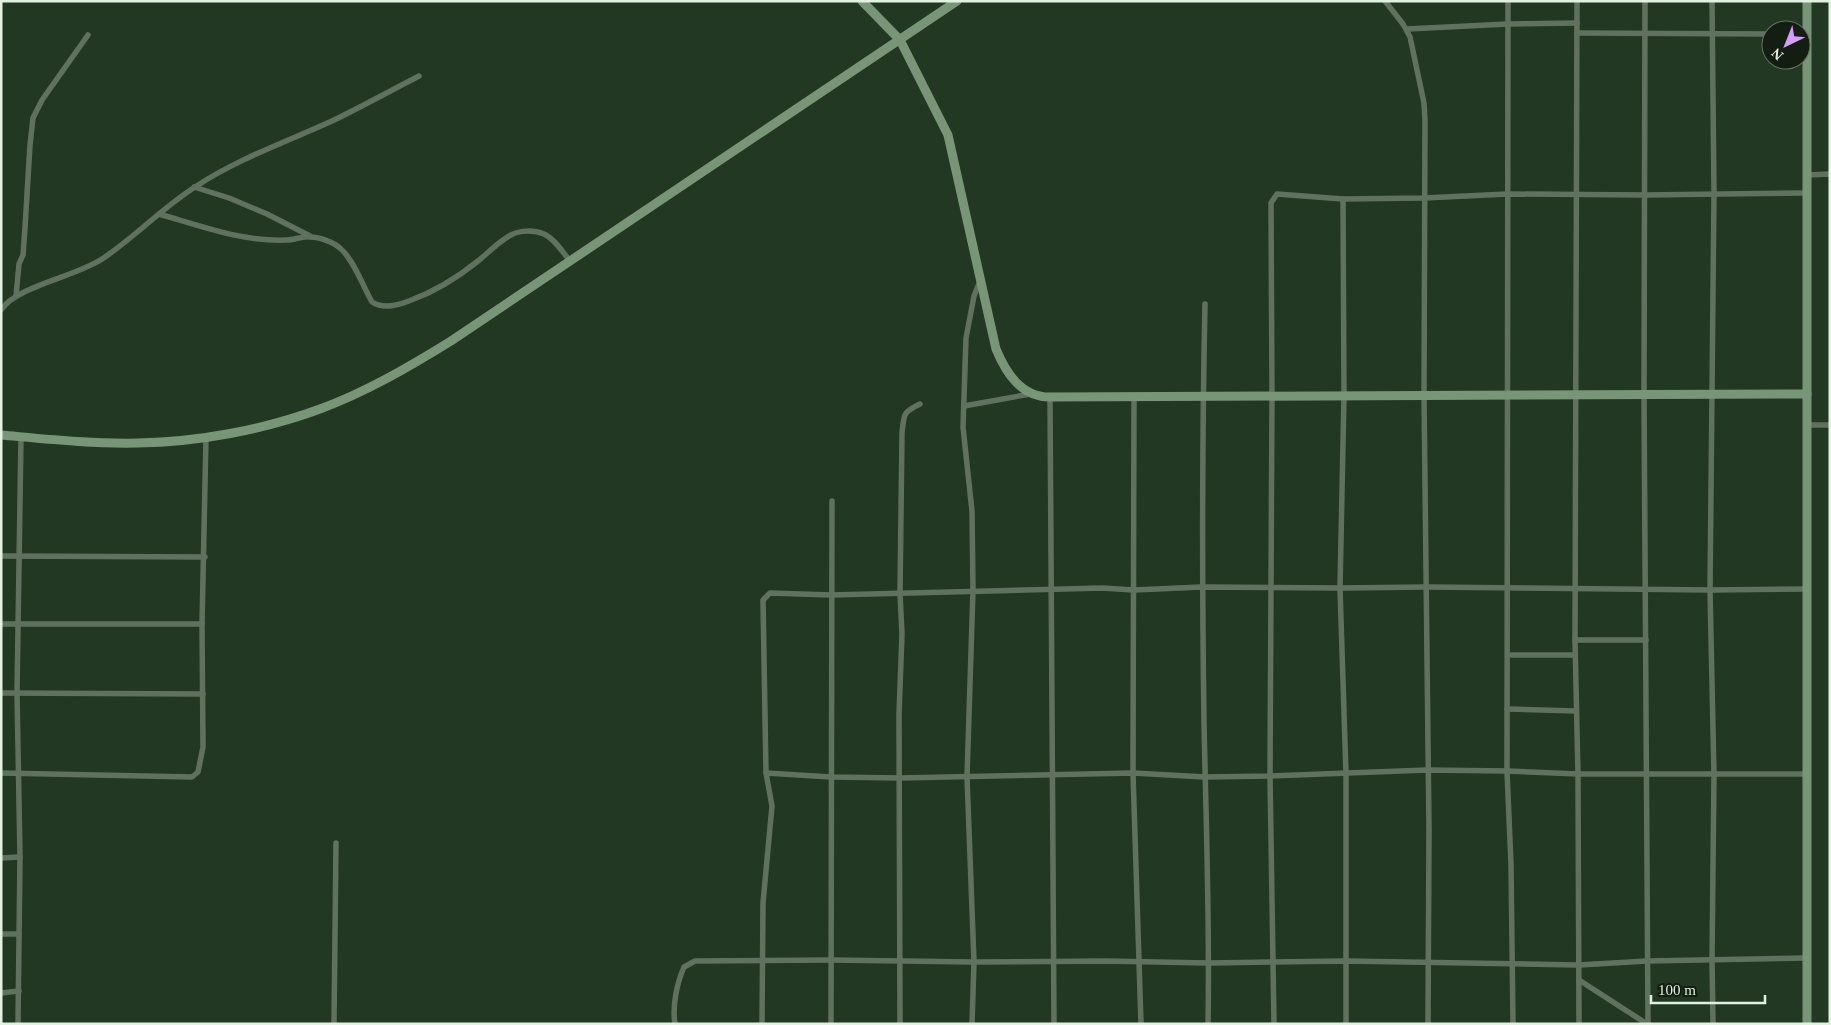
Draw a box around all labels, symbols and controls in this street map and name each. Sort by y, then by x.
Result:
north arrow [1761,20,1811,70]
text: N [1769,45,1786,63]
scale bar [1651,972,1765,1004]
text: 100 m [1658,982,1696,998]

